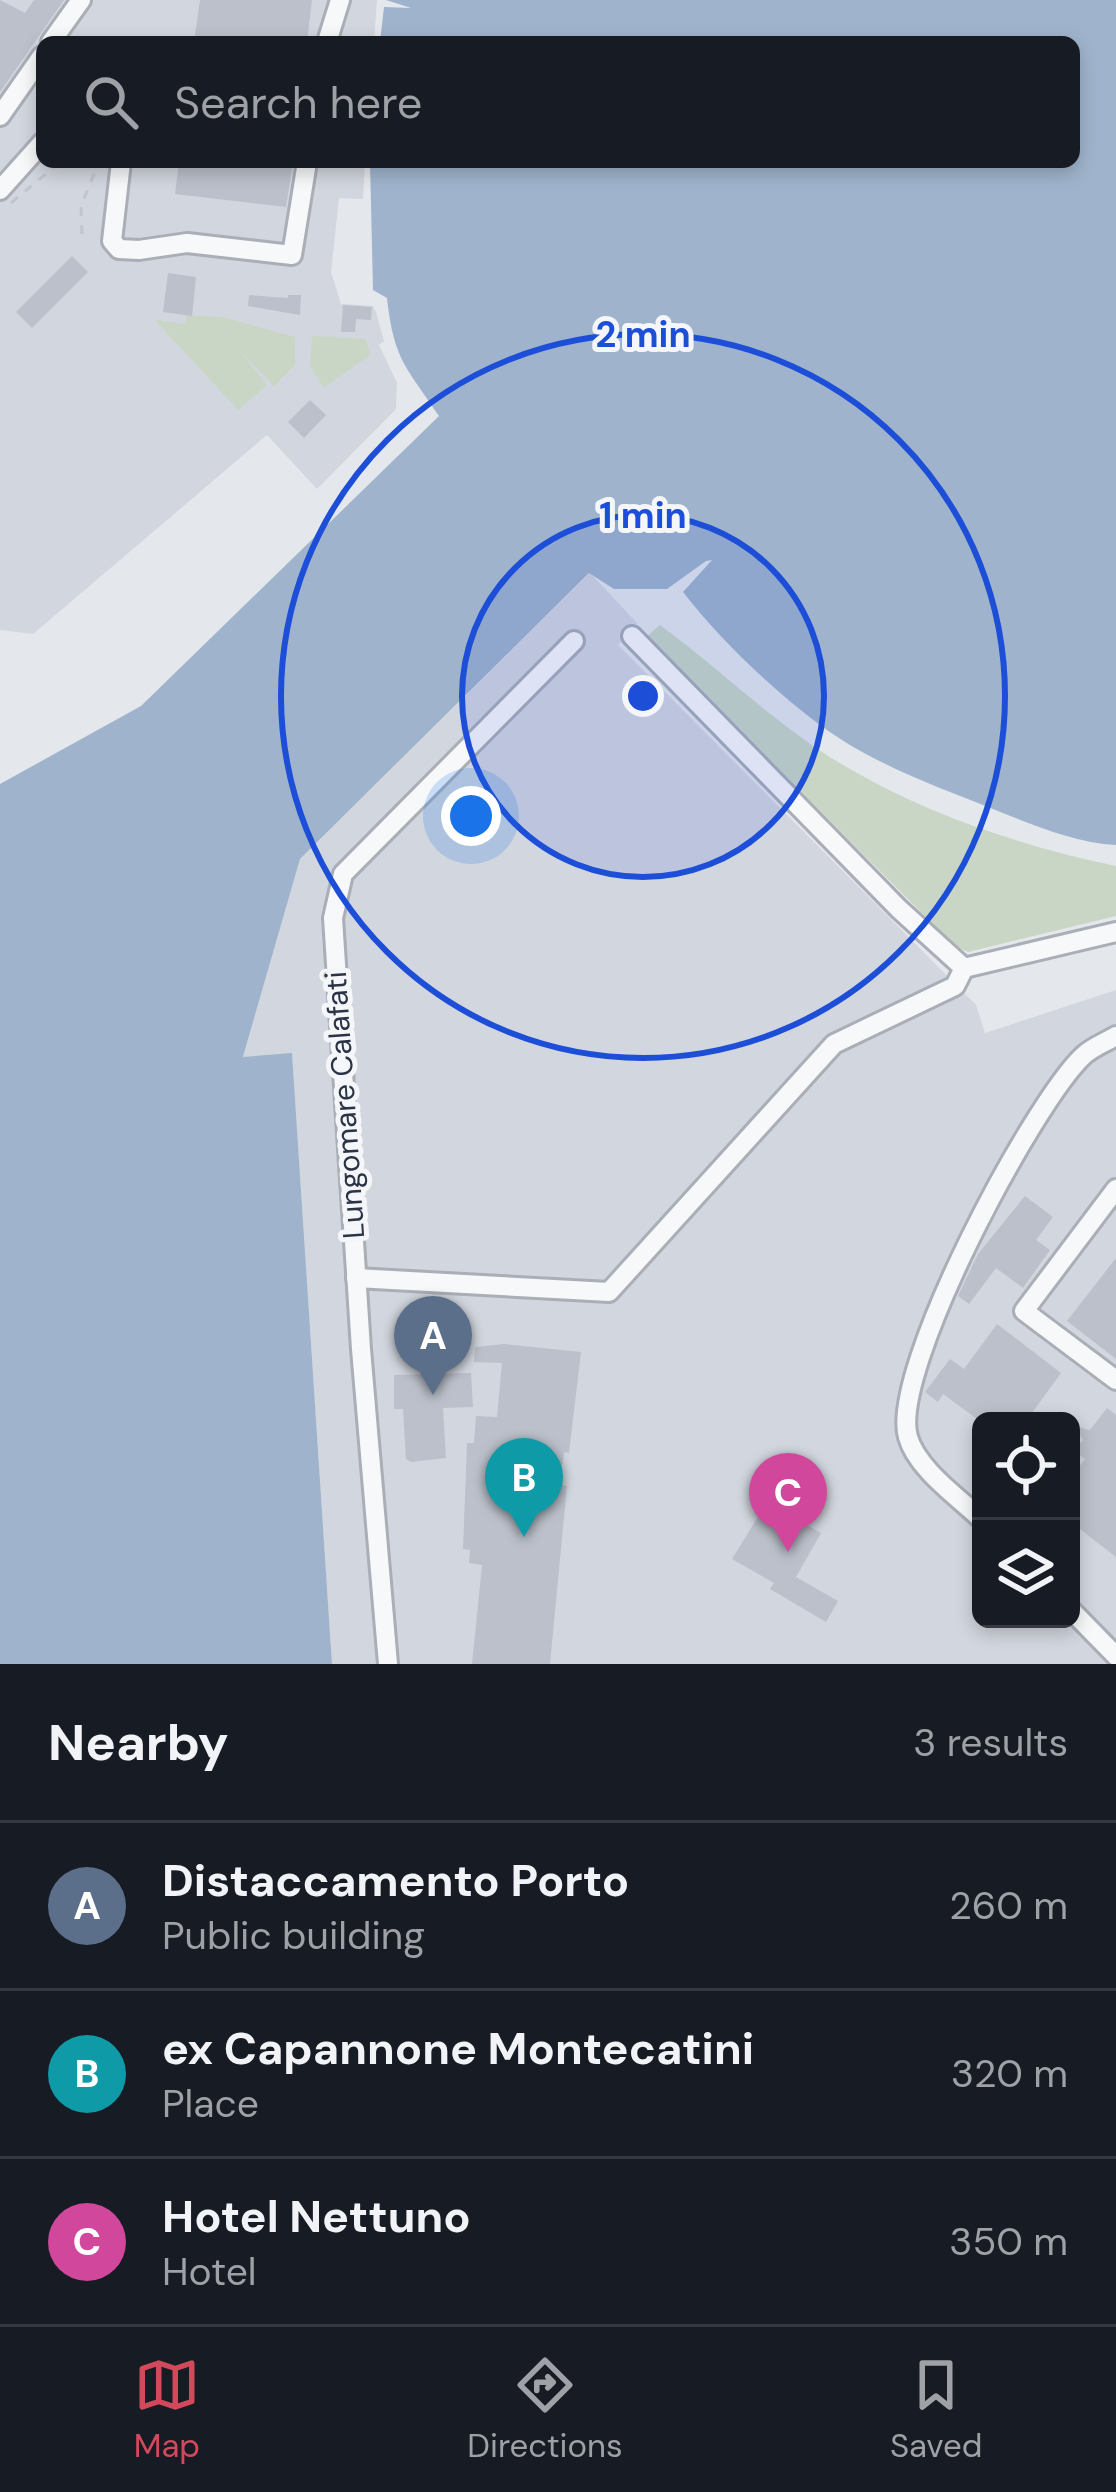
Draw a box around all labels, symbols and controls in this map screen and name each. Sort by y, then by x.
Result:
search box [36,36,1080,168]
icon: search [78,69,144,135]
text: Search here [174,73,422,132]
text: 2 min [595,311,691,358]
text: 1 min [599,492,687,539]
centre of rings [622,675,664,717]
your location [441,786,501,846]
street label: Lungomare Calafati [316,970,373,1240]
pin: A [394,1296,472,1395]
map controls [972,1412,1080,1628]
button: locate [972,1412,1080,1520]
pin: B [485,1438,563,1537]
pin: C [749,1453,827,1552]
button: layers [972,1520,1080,1628]
text: Nearby [48,1709,229,1776]
text: 3 results [913,1717,1068,1768]
text: Distaccamento Porto [162,1851,629,1910]
text: A [73,1880,101,1931]
text: 260 m [949,1880,1068,1931]
text: Public building [162,1910,425,1961]
text: ex Capannone Montecatini [162,2019,754,2078]
text: B [75,2048,99,2099]
text: 320 m [951,2048,1068,2099]
text: Place [162,2078,259,2129]
text: Hotel Nettuno [162,2187,471,2246]
text: C [73,2216,101,2267]
text: 350 m [949,2216,1068,2267]
text: Hotel [162,2246,257,2297]
tab: Map [134,2352,200,2467]
tab: Directions [467,2352,623,2467]
tab: Saved [890,2352,982,2467]

